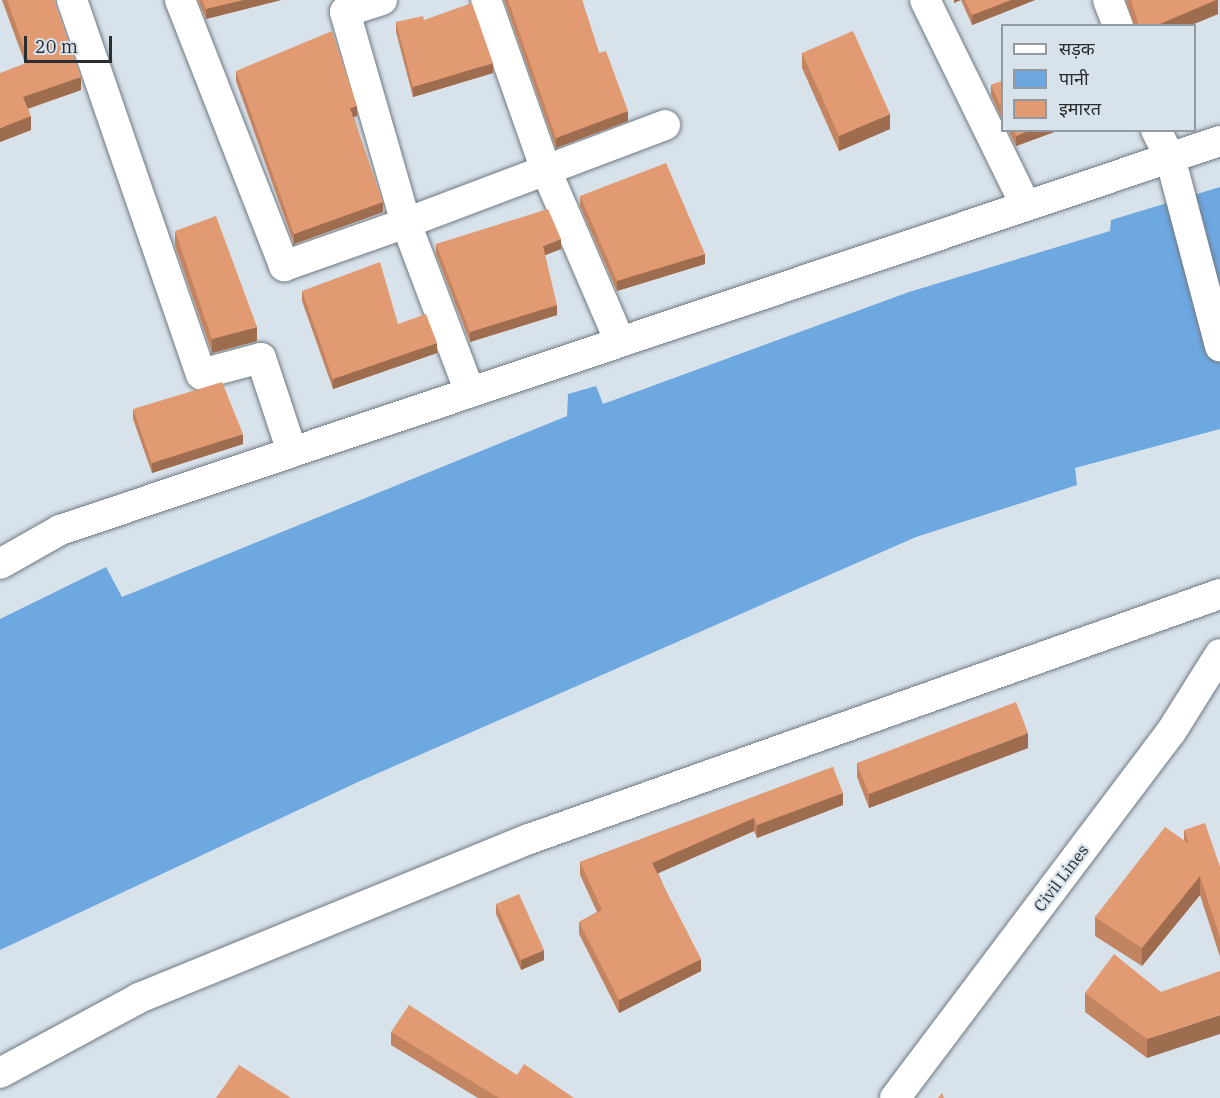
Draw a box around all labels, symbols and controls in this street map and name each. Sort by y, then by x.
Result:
scale bar [27,24,116,62]
legend [1001,24,1196,132]
text: 20 m [35,35,78,58]
text: सड़क [1059,37,1095,60]
text: पानी [1059,67,1089,90]
text: इमारत [1059,97,1101,120]
street label: Civil Lines [1030,841,1092,915]

